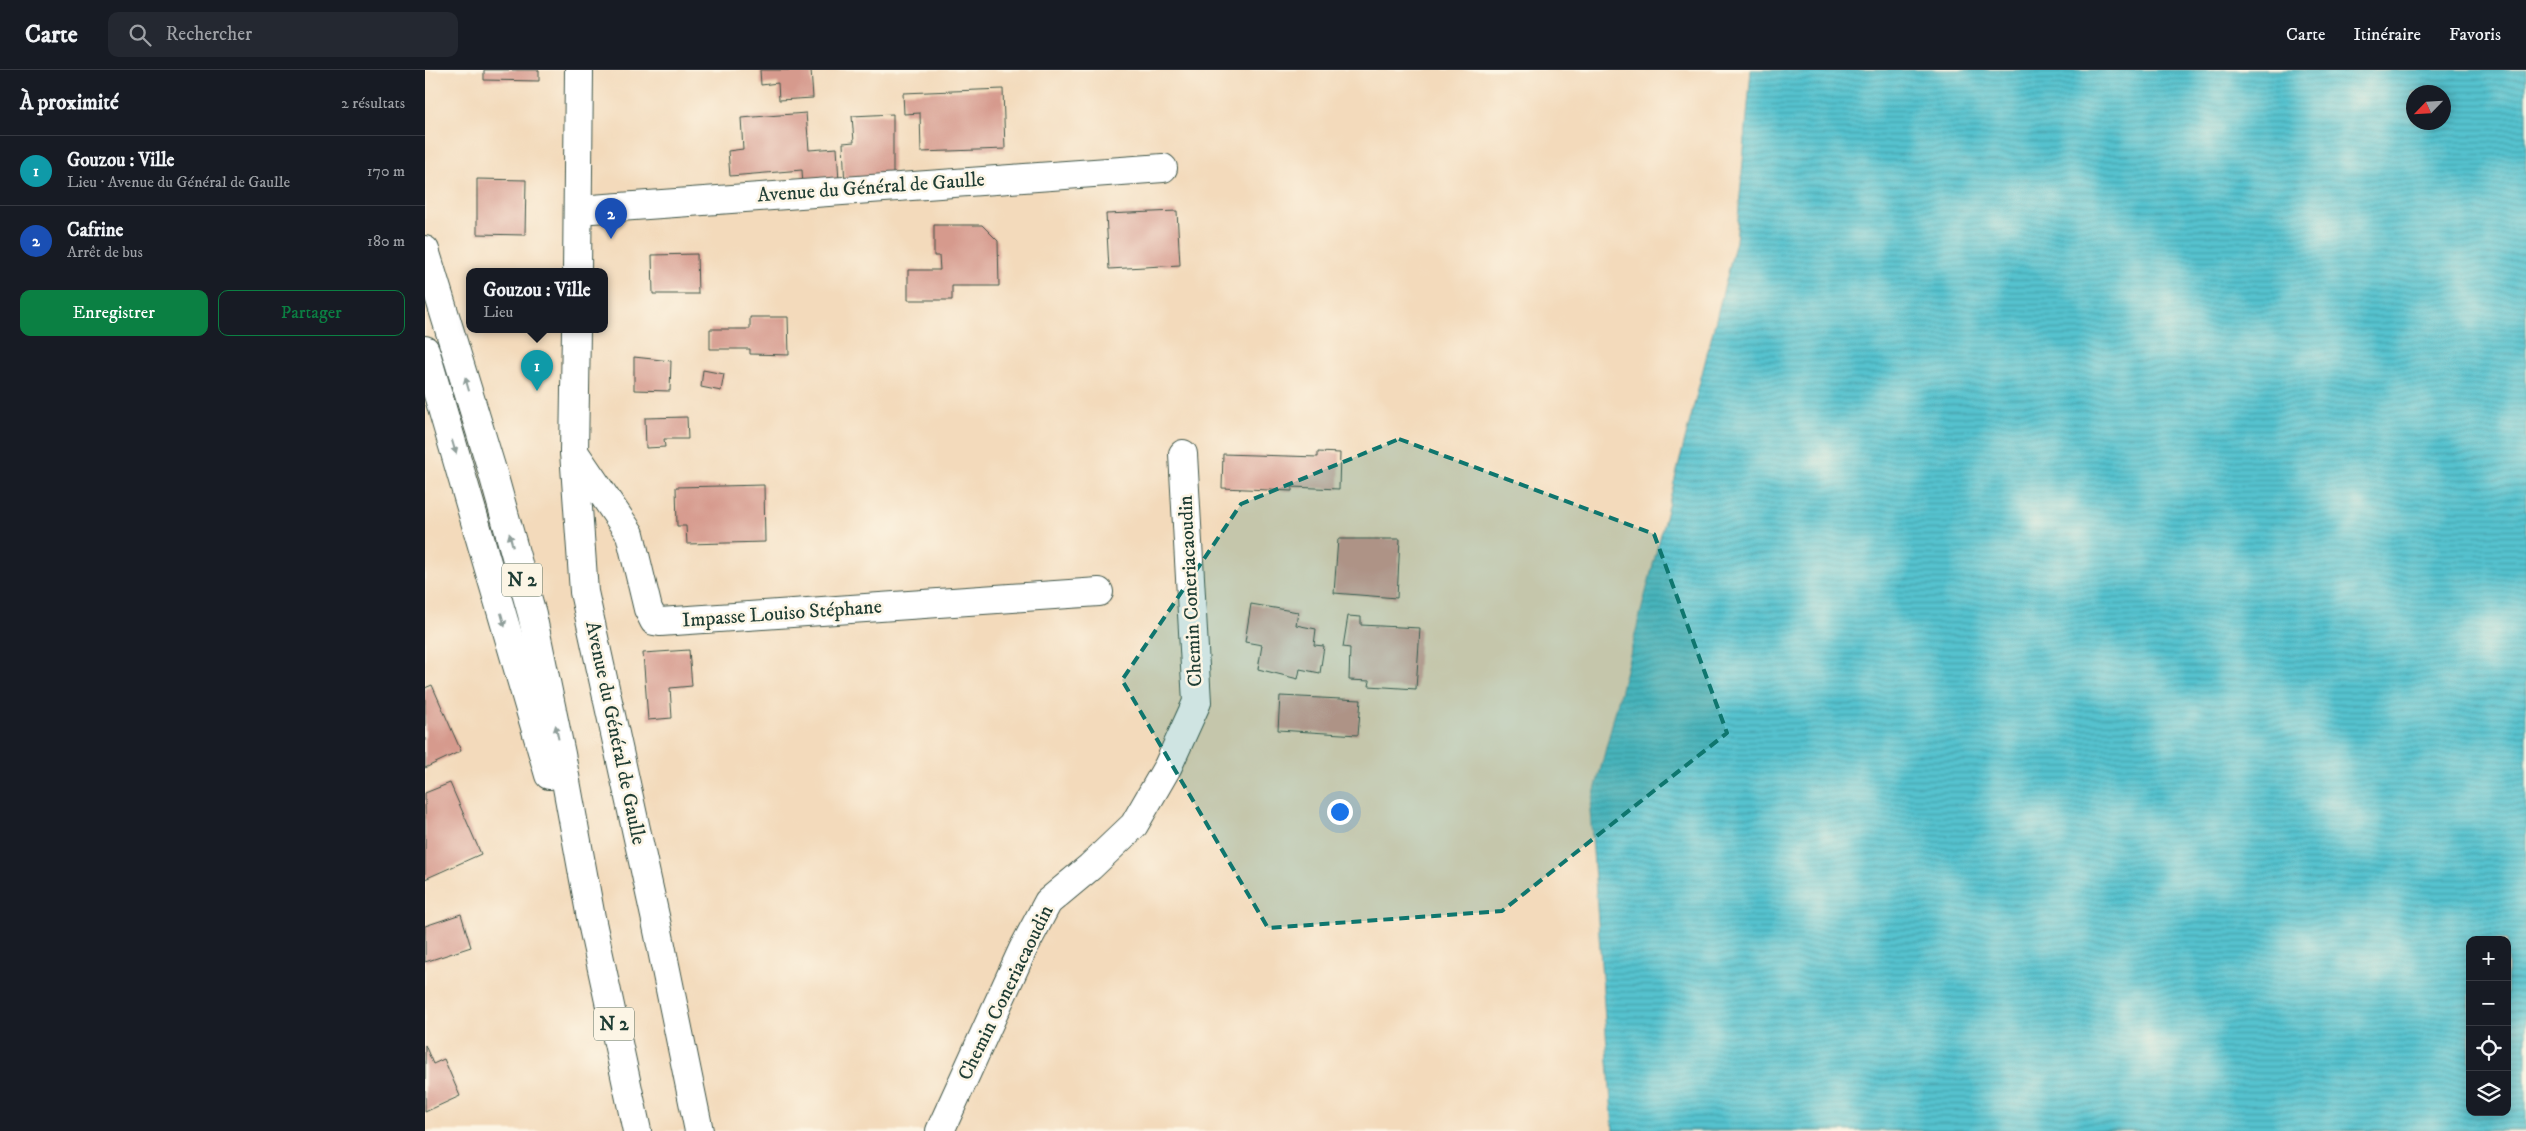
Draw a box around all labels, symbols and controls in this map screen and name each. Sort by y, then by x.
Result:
search box [108,12,458,57]
text: Carte [25,20,78,50]
icon: search [126,21,154,49]
text: Rechercher [166,23,252,46]
text: Carte [2286,24,2326,46]
text: Itinéraire [2354,24,2421,46]
text: Favoris [2449,24,2501,46]
north arrow [2406,85,2451,130]
text: À proximité [20,90,119,116]
text: 2 résultats [341,93,405,113]
text: Gouzou : Ville [67,149,174,172]
text: 1 [33,161,39,181]
text: 170 m [367,161,405,181]
street label: Avenue du Général de Gaulle [756,168,986,208]
text: Lieu · Avenue du Général de Gaulle [67,172,290,192]
pin: 2 [595,198,627,239]
text: Cafrine [67,219,123,242]
text: 2 [32,231,40,251]
text: 180 m [367,231,405,251]
text: Arrêt de bus [67,242,143,262]
popup [466,268,608,333]
text: Gouzou : Ville [483,279,591,302]
button: Enregistrer [20,290,208,336]
button: Partager [218,290,405,336]
text: Lieu [483,302,513,322]
pin: 1 [521,350,553,391]
one-way arrow [462,376,470,391]
one-way arrow [451,439,459,454]
street label: Chemin Coneriacaoudin [1173,494,1209,687]
one-way arrow [507,533,515,548]
road number: N 2 [502,564,542,596]
street label: Impasse Louiso Stéphane [681,595,883,633]
one-way arrow [500,612,508,627]
street label: Avenue du Général de Gaulle [579,619,651,847]
one-way arrow [553,725,561,740]
your location [1327,799,1353,825]
street label: Chemin Coneriacaoudin [953,901,1060,1085]
map controls [2466,936,2511,1116]
button: + [2466,936,2511,981]
button: − [2466,981,2511,1026]
road number: N 2 [594,1008,634,1041]
button: locate [2466,1026,2511,1071]
button: layers [2466,1071,2511,1116]

